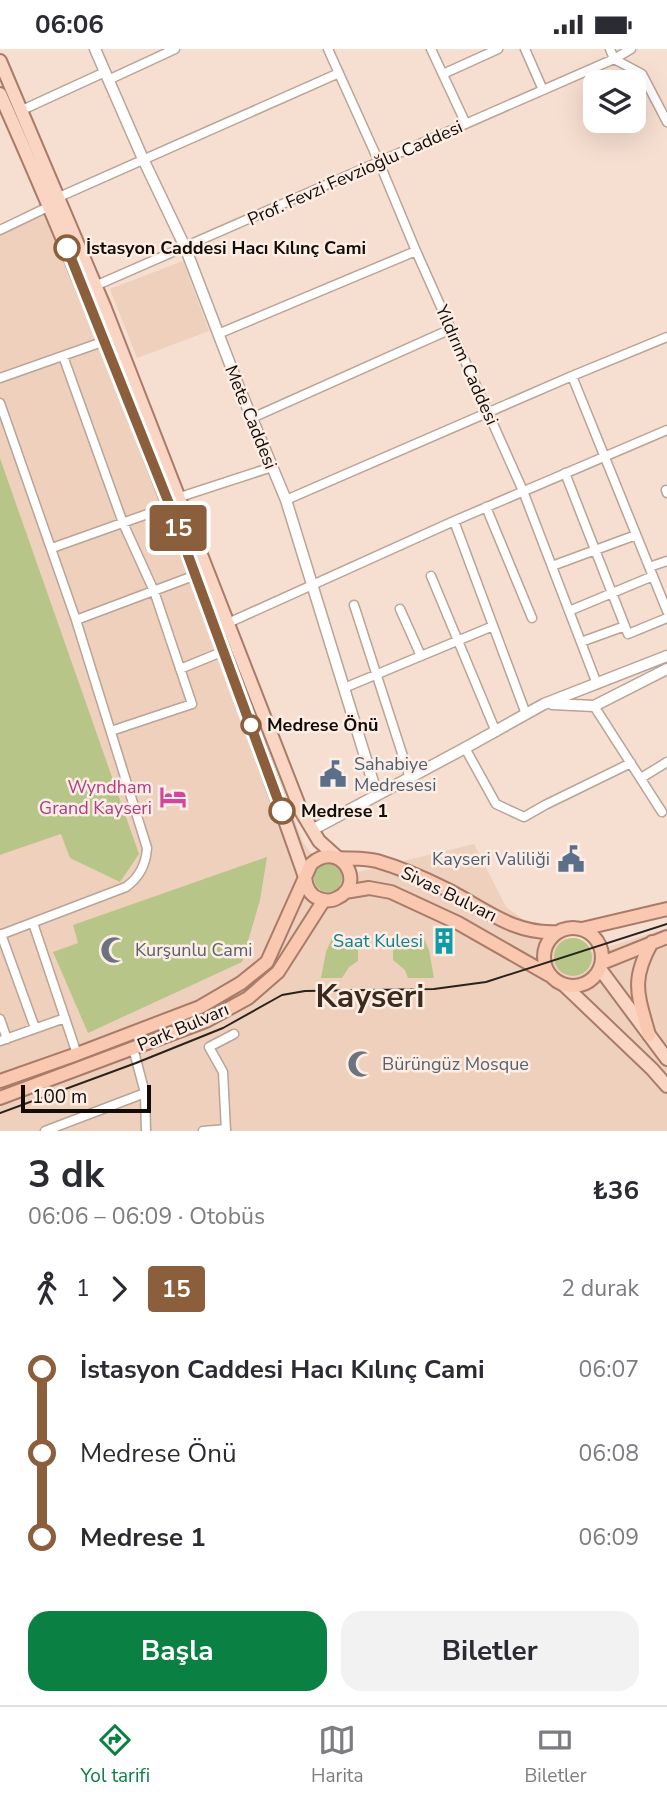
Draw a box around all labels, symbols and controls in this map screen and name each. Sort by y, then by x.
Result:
text: 06:06 [35,7,104,42]
map controls [583,70,646,133]
button: layers [583,70,646,133]
street label: Prof. Fevzi Fevzioğlu Caddesi [244,115,466,231]
marker: İstasyon Caddesi Hacı Kılınç Cami [54,235,80,261]
place label: İstasyon Caddesi Hacı Kılınç Cami [86,236,366,260]
street label: Yıldırım Caddesi [429,300,504,429]
street label: Mete Caddesi [219,361,283,473]
line badge: 15 [146,505,210,551]
text: 15 [164,512,192,544]
place label: Medrese Önü [267,713,378,737]
marker: Medrese Önü [241,715,261,735]
place label: Sahabiye Medresesi [354,752,436,797]
public building icon: Sahabiye Medresesi [318,759,348,789]
place label: Wyndham Grand Kayseri [39,775,152,820]
hotel icon: Wyndham Grand Kayseri [158,782,188,812]
marker: Medrese 1 [269,798,295,824]
place label: Medrese 1 [301,799,388,823]
public building icon: Kayseri Valiliği [556,844,586,874]
place label: Kayseri Valiliği [432,847,550,871]
street label: Sivas Bulvarı [397,860,501,928]
building icon: Saat Kulesi [429,926,459,956]
place label: Saat Kulesi [333,929,423,953]
mosque icon: Kurşunlu Cami [99,935,129,965]
place label: Kurşunlu Cami [135,938,253,962]
district label: Kayseri [316,975,424,1018]
street label: Park Bulvarı [134,997,232,1057]
mosque icon: Bürüngüz Mosque [346,1049,376,1079]
place label: Bürüngüz Mosque [382,1052,529,1076]
scale bar [21,1082,150,1114]
text: 100 m [32,1084,87,1110]
text: 3 dk [28,1149,104,1200]
text: ₺36 [592,1173,639,1208]
text: 06:06 – 06:09 · Otobüs [28,1201,265,1232]
icon: walk [28,1270,66,1308]
icon: forward [100,1270,138,1308]
text: 1 [76,1273,90,1304]
text: 15 [162,1273,191,1305]
text: 2 durak [561,1273,639,1304]
text: İstasyon Caddesi Hacı Kılınç Cami [80,1352,485,1387]
text: 06:07 [579,1354,639,1385]
text: Medrese Önü [80,1436,237,1471]
text: 06:08 [579,1438,639,1469]
text: Medrese 1 [80,1520,206,1555]
text: 06:09 [579,1522,639,1553]
button: Başla [28,1611,327,1691]
button: Biletler [341,1611,639,1691]
tab: Yol tarifi [80,1721,150,1789]
tab: Harita [311,1721,364,1789]
tab: Biletler [525,1721,586,1789]

